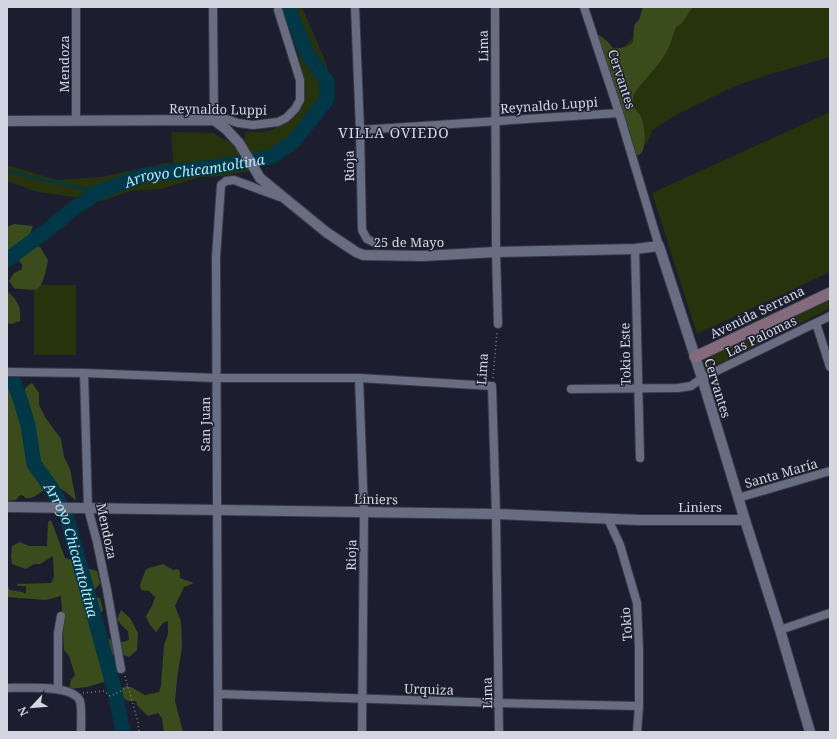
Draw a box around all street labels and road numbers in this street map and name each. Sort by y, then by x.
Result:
street label: Lima [474,30,492,62]
street label: Mendoza [55,36,73,92]
street label: Cervantes [604,47,640,111]
street label: Reynaldo Luppi [500,93,598,117]
street label: Reynaldo Luppi [169,99,267,119]
street label: Rioja [340,150,358,182]
street label: 25 de Mayo [374,233,444,251]
street label: Avenida Serrana [707,281,807,343]
street label: Las Palomas [723,311,800,361]
street label: Tokio Este [615,322,635,386]
street label: Lima [472,352,492,386]
street label: Cervantes [700,356,736,420]
street label: San Juan [196,396,214,451]
street label: Santa María [742,454,820,492]
street label: Liniers [354,490,398,508]
street label: Liniers [678,498,722,516]
street label: Mendoza [92,501,122,561]
street label: Rioja [342,539,360,571]
street label: Tokio [616,606,636,642]
street label: Lima [478,677,496,709]
street label: Urquiza [404,679,454,699]

